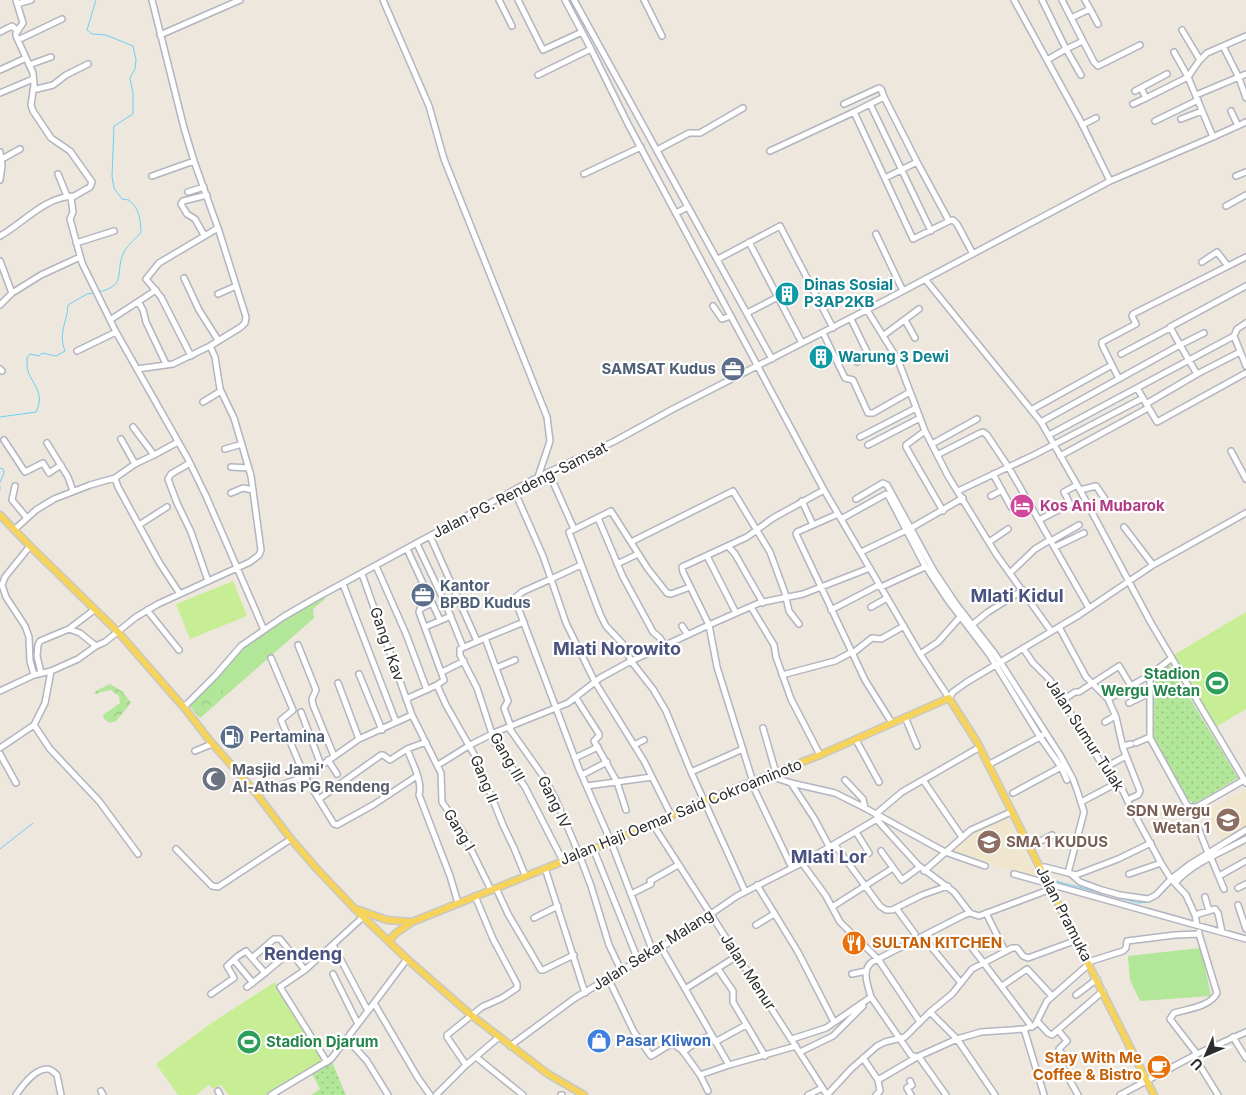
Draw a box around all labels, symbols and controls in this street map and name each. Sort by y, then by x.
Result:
place label: Dinas Sosial P3AP2KB [804,275,893,311]
building icon: Dinas Sosial P3AP2KB [774,281,800,307]
building icon: Warung 3 Dewi [808,344,834,370]
place label: Warung 3 Dewi [838,347,949,366]
office icon: SAMSAT Kudus [720,356,746,382]
place label: SAMSAT Kudus [601,359,716,378]
street label: Jalan PG. Rendeng-Samsat [429,437,611,542]
hotel icon: Kos Ani Mubarok [1009,493,1035,519]
place label: Kos Ani Mubarok [1040,496,1165,515]
place label: Kantor BPBD Kudus [440,576,531,612]
office icon: Kantor BPBD Kudus [410,582,436,608]
district label: Mlati Kidul [970,585,1064,606]
street label: Gang I Kav [366,604,409,684]
district label: Mlati Norowito [553,638,681,659]
place label: Stadion Wergu Wetan [1101,664,1200,700]
sports icon: Stadion Wergu Wetan [1204,670,1230,696]
street label: Jalan Sumur Tulak [1042,675,1129,795]
fuel station icon: Pertamina [219,724,245,750]
place label: Pertamina [250,727,325,746]
street label: Gang III [486,729,528,785]
street label: Gang II [466,752,502,806]
street label: Jalan Haji Oemar Said Cokroaminoto [557,754,805,869]
place label: Masjid Jami' Al-Athas PG Rendeng [232,760,390,796]
mosque icon: Masjid Jami' Al-Athas PG Rendeng [201,766,227,792]
street label: Gang IV [534,772,575,831]
place label: SDN Wergu Wetan 1 [1126,801,1210,837]
street label: Gang I [439,805,479,854]
school or university icon: SDN Wergu Wetan 1 [1215,807,1241,833]
school or university icon: SMA 1 KUDUS [976,829,1002,855]
place label: SMA 1 KUDUS [1006,832,1108,851]
district label: Mlati Lor [791,846,867,867]
street label: Jalan Pramuka [1032,863,1097,965]
street label: Jalan Sekar Malang [589,905,717,994]
street label: Jalan Menur [717,930,780,1014]
restaurant icon: SULTAN KITCHEN [841,930,867,956]
place label: SULTAN KITCHEN [872,933,1002,952]
district label: Rendeng [264,943,342,964]
shop icon: Pasar Kliwon [586,1028,612,1054]
sports icon: Stadion Djarum [236,1029,262,1055]
north arrow [1181,1030,1231,1080]
place label: Pasar Kliwon [616,1031,711,1050]
place label: Stadion Djarum [266,1032,378,1051]
place label: Stay With Me Coffee & Bistro [1033,1048,1142,1084]
cafe icon: Stay With Me Coffee & Bistro [1146,1054,1172,1080]
text: U [1187,1055,1206,1074]

